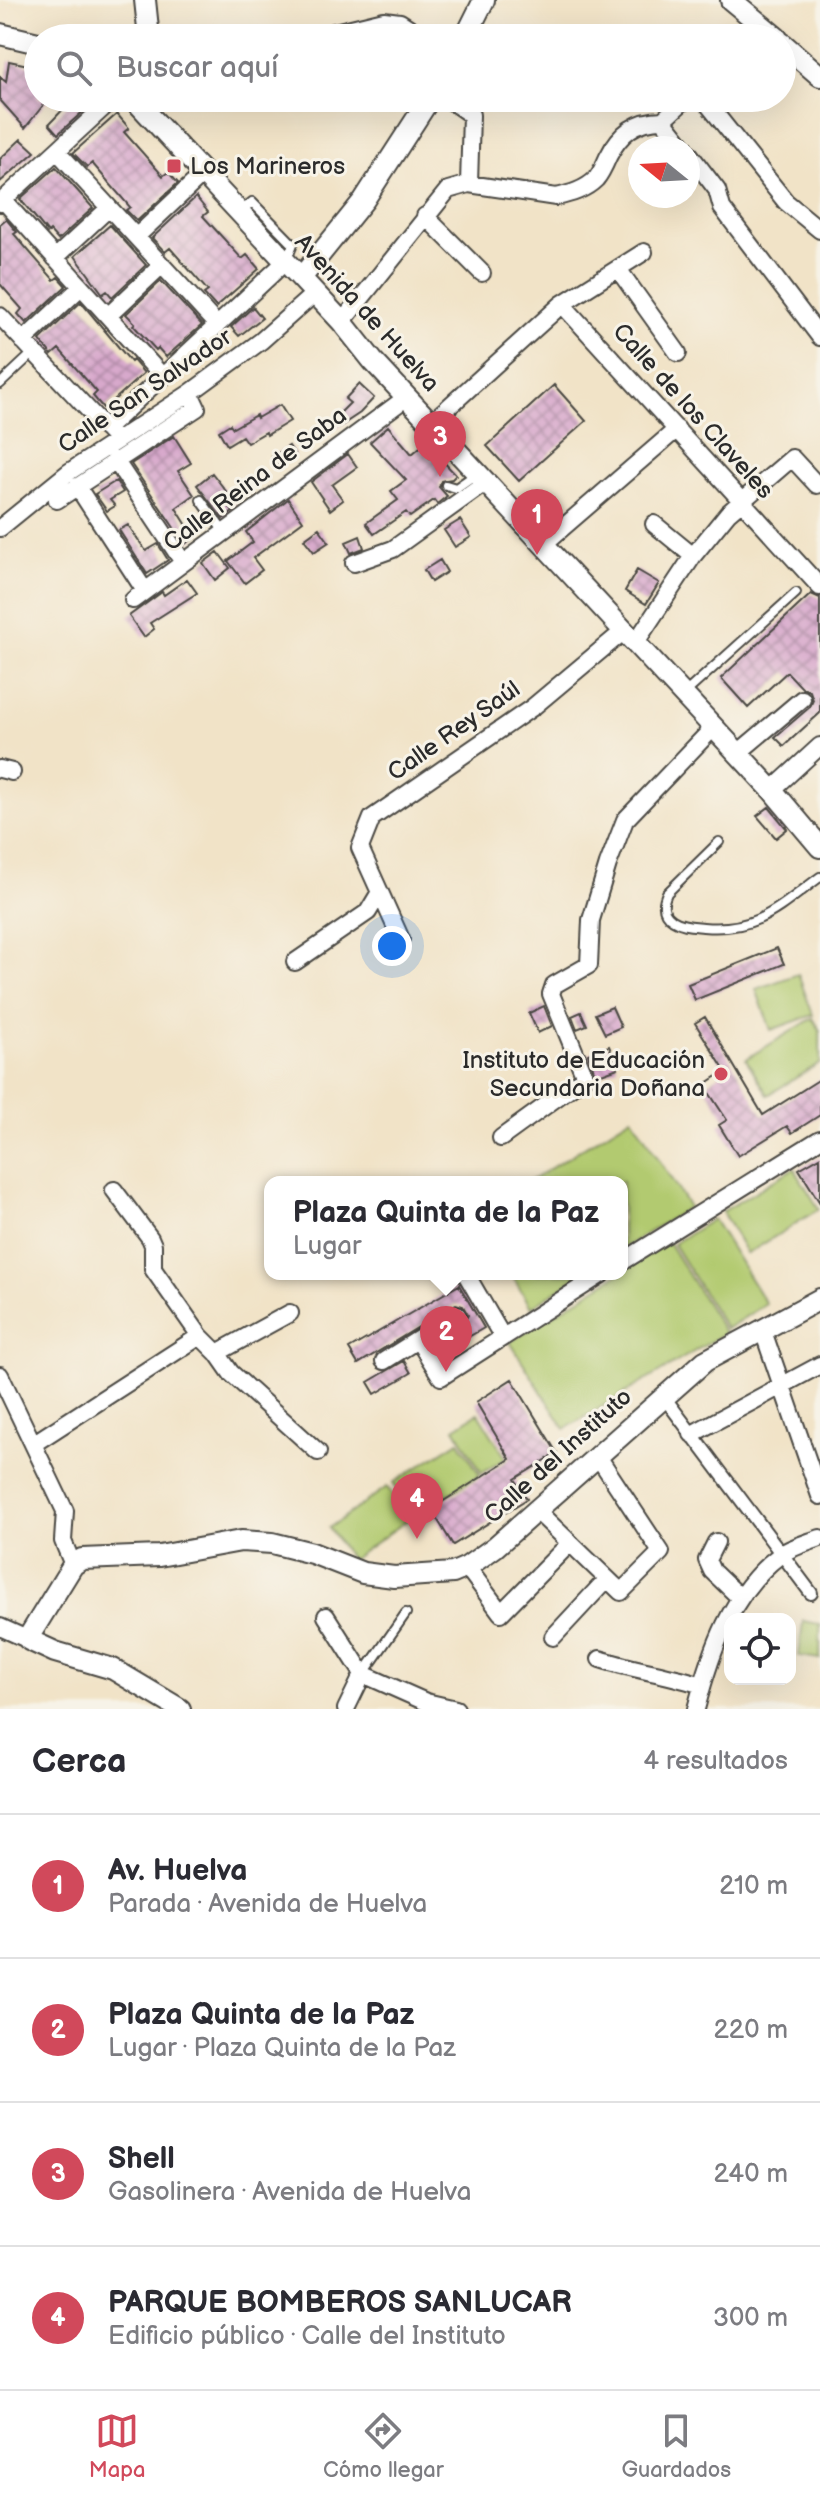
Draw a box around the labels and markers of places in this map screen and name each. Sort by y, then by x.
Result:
place label: Los Marineros [190,152,345,181]
marker: Los Marineros [165,157,183,175]
pin: 3 [414,411,466,477]
pin: 1 [511,489,563,555]
place label: Instituto de Educación Secundaria Doñana [462,1046,705,1103]
marker: Instituto de Educación Secundaria Doñana [712,1065,730,1083]
pin: 2 [420,1306,472,1372]
pin: 4 [391,1473,443,1539]

